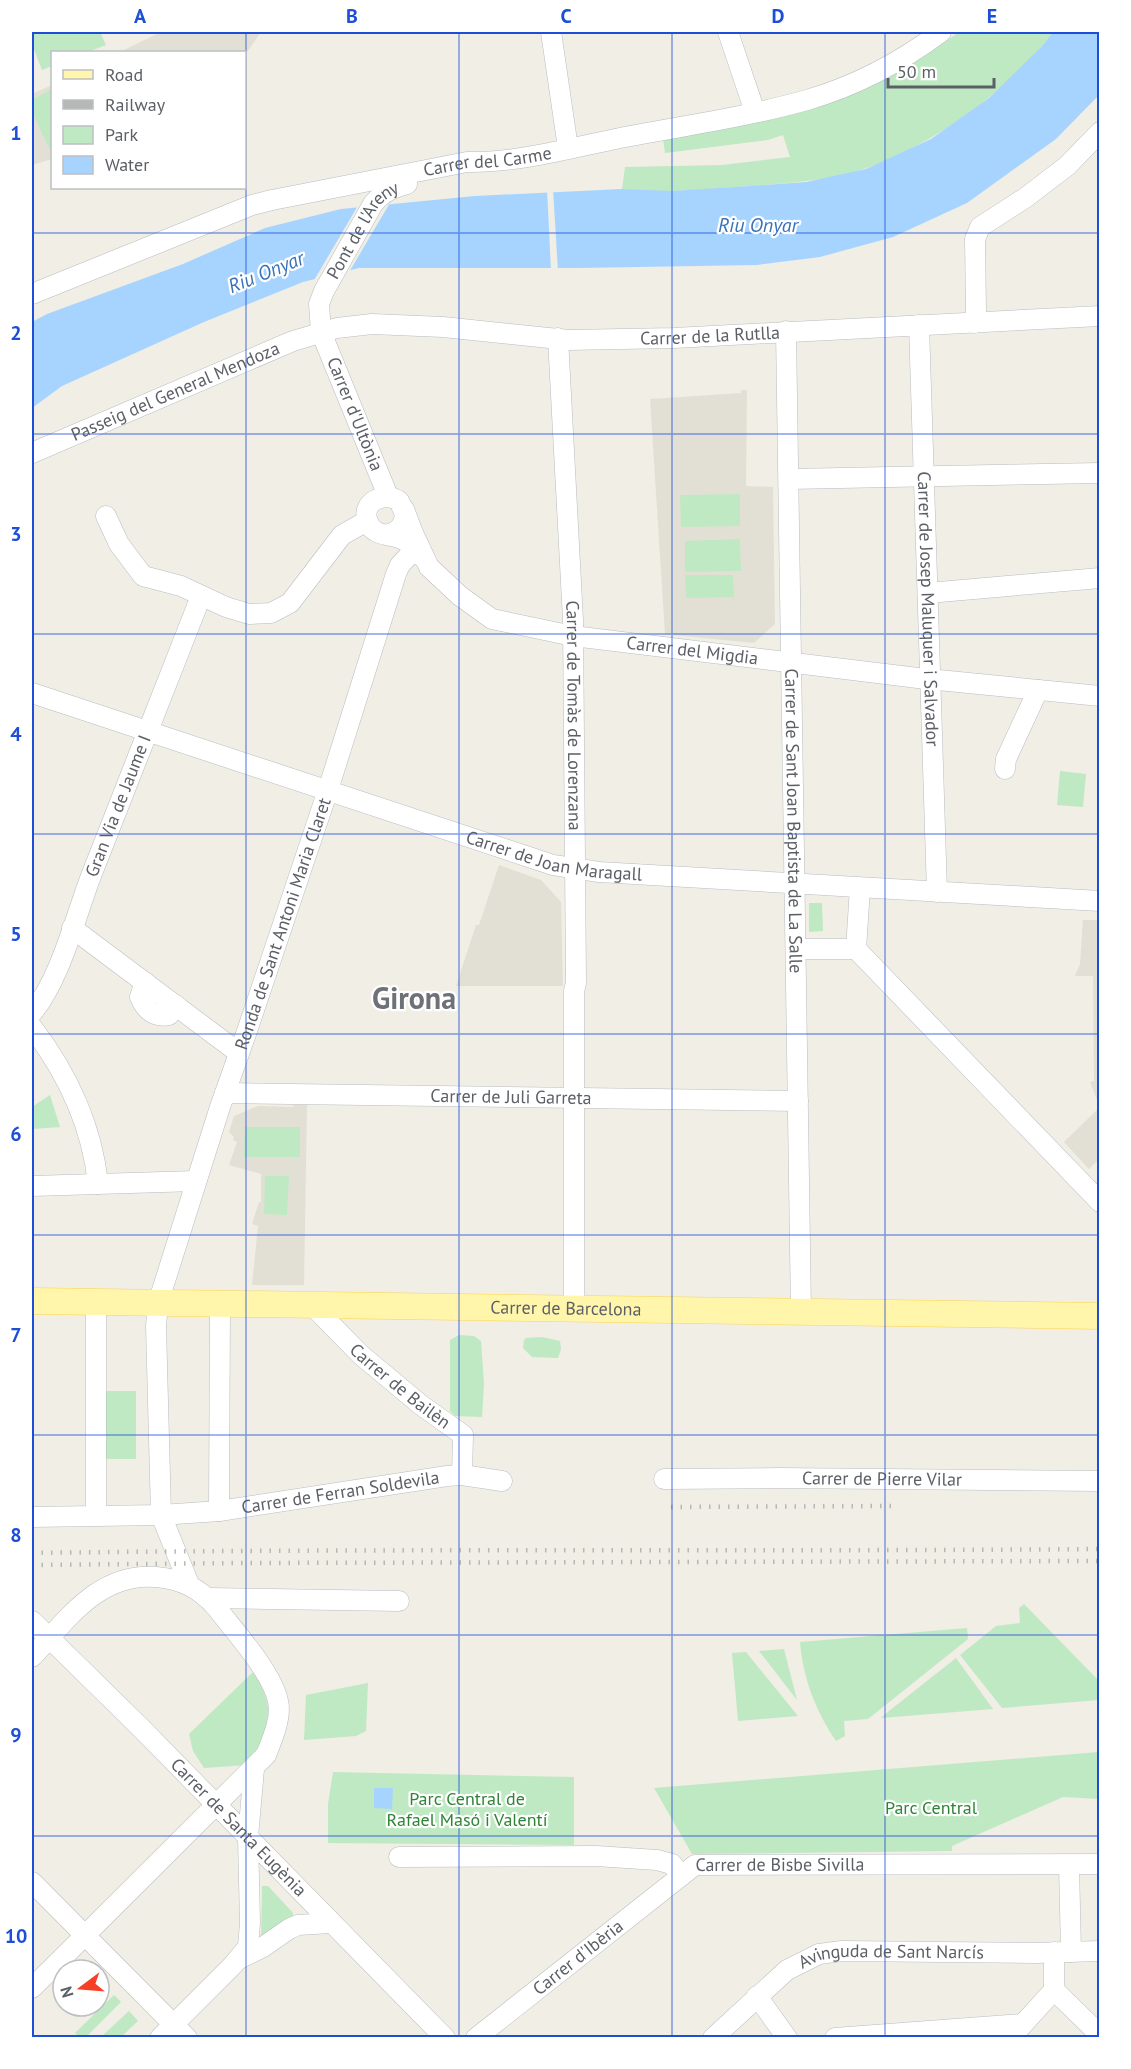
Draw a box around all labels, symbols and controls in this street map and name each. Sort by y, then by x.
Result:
text: A [134,3,147,29]
text: B [346,3,358,29]
text: C [560,3,572,29]
text: D [772,3,785,29]
text: E [987,3,997,29]
legend [51,51,246,189]
scale bar [888,51,994,89]
text: 50 m [897,60,936,83]
text: Road [105,63,143,86]
text: Railway [105,93,166,116]
text: 1 [10,120,22,146]
text: Park [105,123,138,146]
street label: Carrer del Carme [421,141,553,181]
text: Water [105,153,149,176]
street label: Pont de l'Areny [321,175,402,283]
water label: Riu Onyar [718,212,799,238]
water label: Riu Onyar [224,244,309,299]
text: 2 [10,320,22,346]
street label: Carrer de la Rutlla [640,321,780,350]
street label: Passeig del General Mendoza [67,336,283,446]
street label: Carrer d'Ultònia [322,353,389,474]
street label: Carrer de Josep Maluquer i Salvador [913,471,944,747]
text: 3 [10,521,22,547]
street label: Carrer de Tomàs de Lorenzana [561,600,587,831]
street label: Carrer del Migdia [625,631,759,669]
street label: Carrer de Sant Joan Baptista de La Salle [780,668,808,974]
text: 4 [10,721,22,747]
street label: Gran Via de Jaume I [80,732,156,880]
street label: Ronda de Sant Antoni Maria Claret [229,795,336,1053]
street label: Carrer de Joan Maragall [463,825,644,886]
text: 5 [10,921,22,947]
district label: Girona [372,978,456,1017]
street label: Carrer de Juli Garreta [430,1084,592,1109]
text: 6 [10,1121,22,1147]
street label: Carrer de Barcelona [490,1295,642,1321]
text: 7 [10,1322,22,1348]
street label: Carrer de Bailèn [345,1338,455,1433]
street label: Carrer de Ferran Soldevila [240,1465,441,1518]
street label: Carrer de Pierre Vilar [802,1466,962,1491]
text: 8 [10,1522,22,1548]
text: 9 [10,1722,22,1748]
street label: Carrer de Santa Eugènia [166,1753,312,1901]
park label: Parc Central de Rafael Masó i Valentí [386,1787,548,1831]
park label: Parc Central [885,1796,978,1819]
street label: Carrer de Bisbe Sivilla [695,1853,864,1876]
street label: Carrer d'Ibèria [528,1914,628,2000]
text: 10 [5,1923,27,1949]
street label: Avinguda de Sant Narcís [794,1939,984,1974]
north arrow [51,1958,111,2018]
text: N [56,1984,78,2000]

